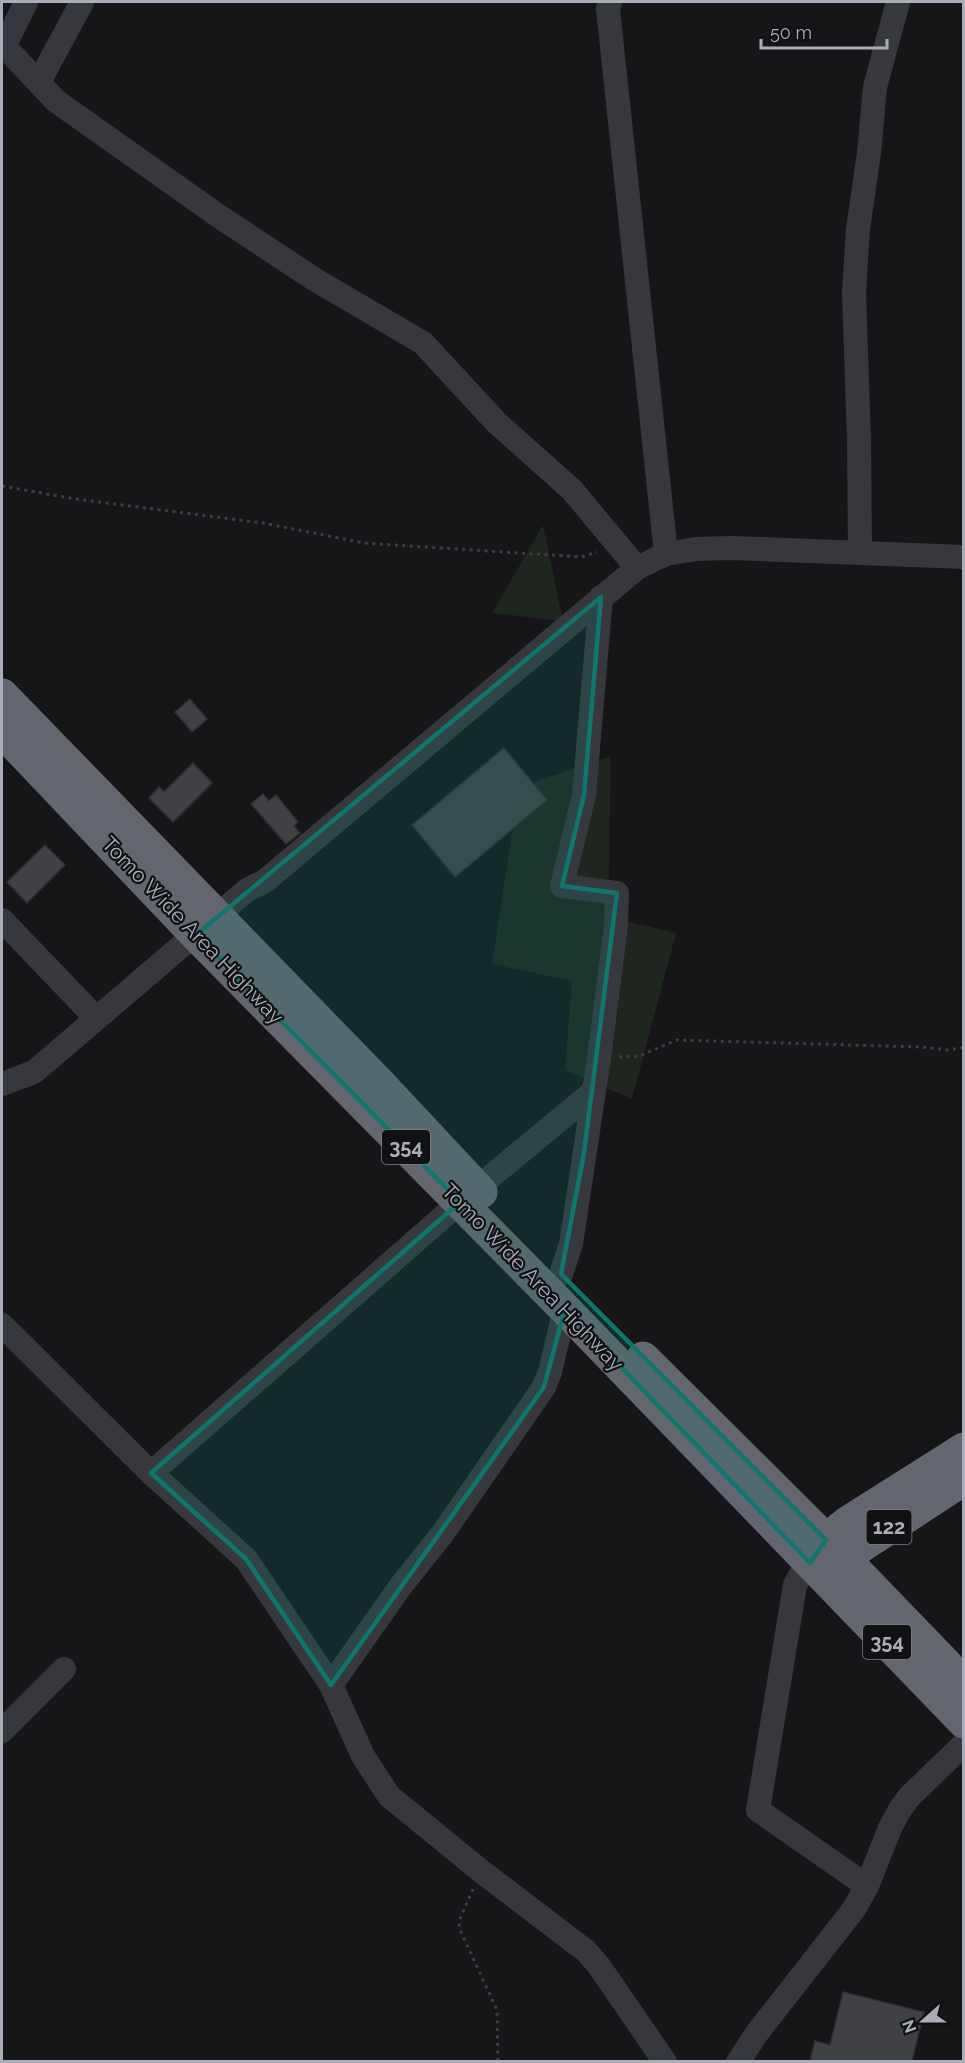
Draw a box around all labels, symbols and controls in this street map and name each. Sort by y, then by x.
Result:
scale bar [761,12,887,50]
text: 50 m [770,22,812,43]
street label: Tomo Wide Area Highway [97,831,289,1029]
road number: 354 [382,1130,430,1164]
street label: Tomo Wide Area Highway [437,1178,629,1376]
road number: 122 [866,1510,912,1544]
road number: 354 [863,1625,911,1659]
north arrow [893,1991,953,2051]
text: N [898,2017,921,2035]

